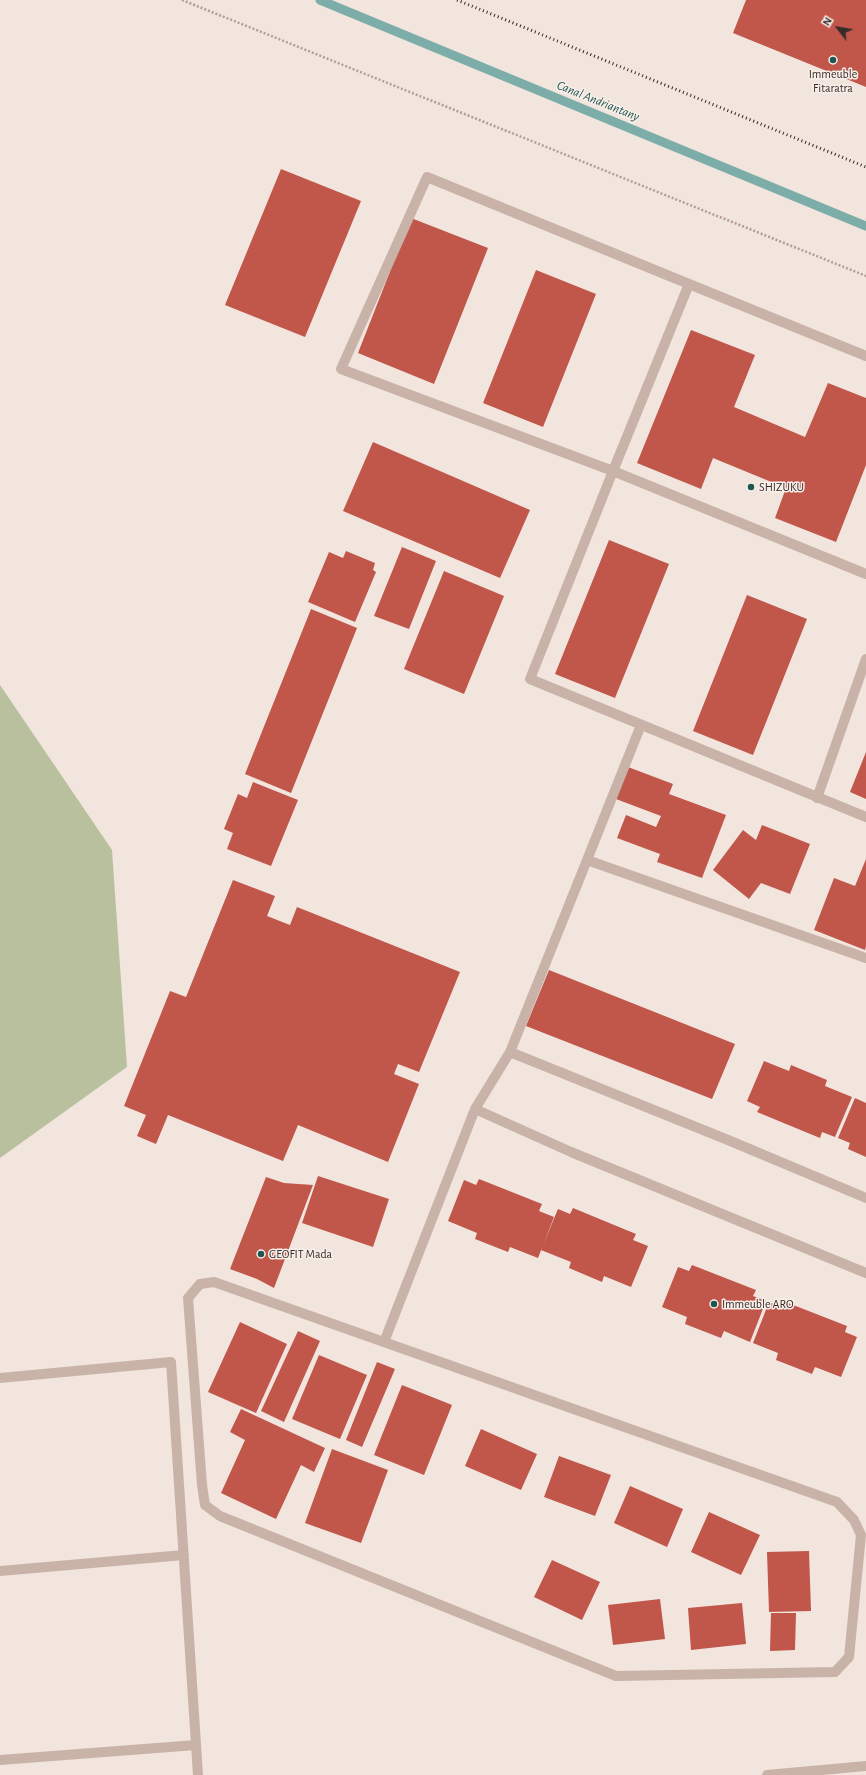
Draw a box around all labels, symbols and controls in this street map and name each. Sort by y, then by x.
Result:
north arrow [818,8,858,48]
text: N [821,15,834,28]
marker: Immeuble Fitaratra [828,55,838,65]
place label: Immeuble Fitaratra [809,67,857,95]
water label: Canal Andriantany [554,77,642,125]
place label: SHIZUKU [759,480,804,494]
marker: SHIZUKU [746,482,756,492]
place label: GEOFIT Mada [269,1247,332,1261]
marker: GEOFIT Mada [256,1249,266,1259]
place label: Immeuble ARO [722,1297,794,1311]
marker: Immeuble ARO [709,1299,719,1309]

